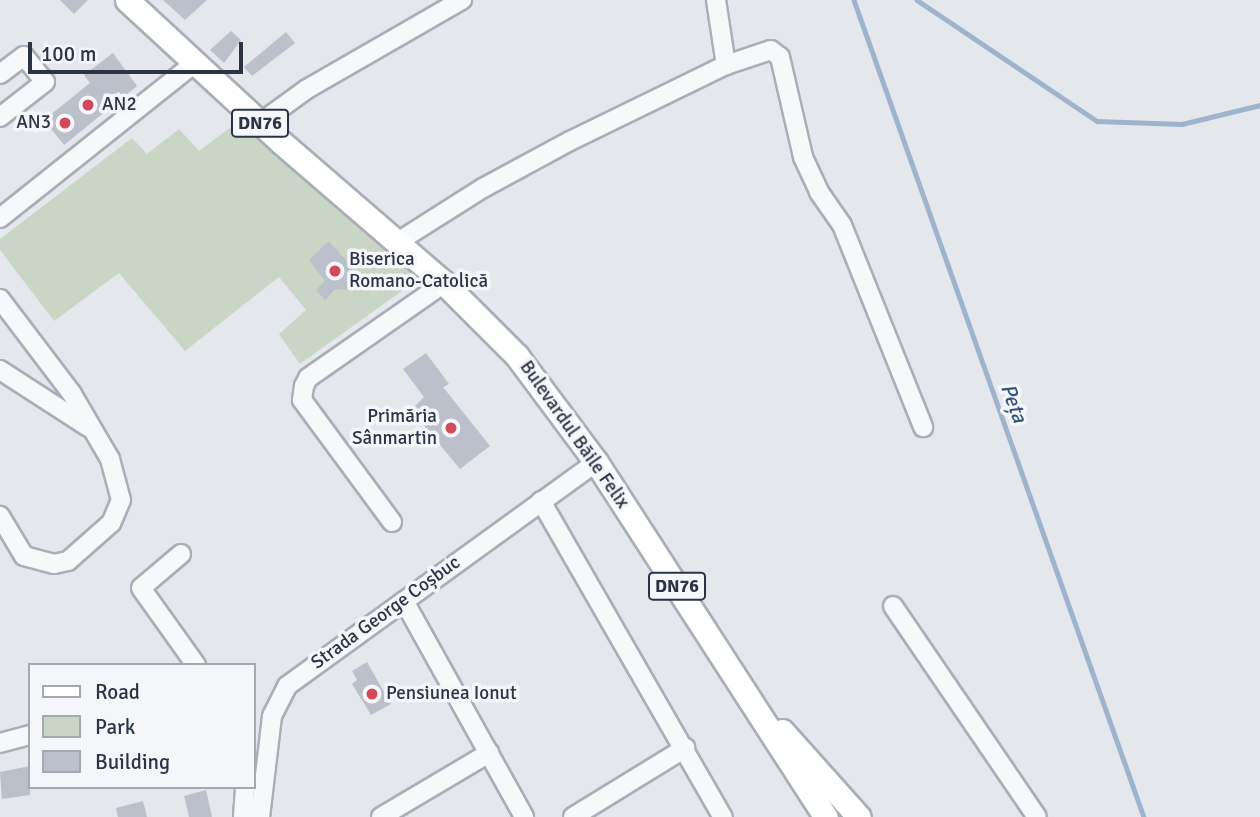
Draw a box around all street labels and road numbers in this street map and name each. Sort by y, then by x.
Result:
road number: DN76 [230,109,290,138]
street label: Bulevardul Băile Felix [514,357,634,513]
street label: Strada George Coșbuc [307,551,465,675]
road number: DN76 [647,572,707,600]

